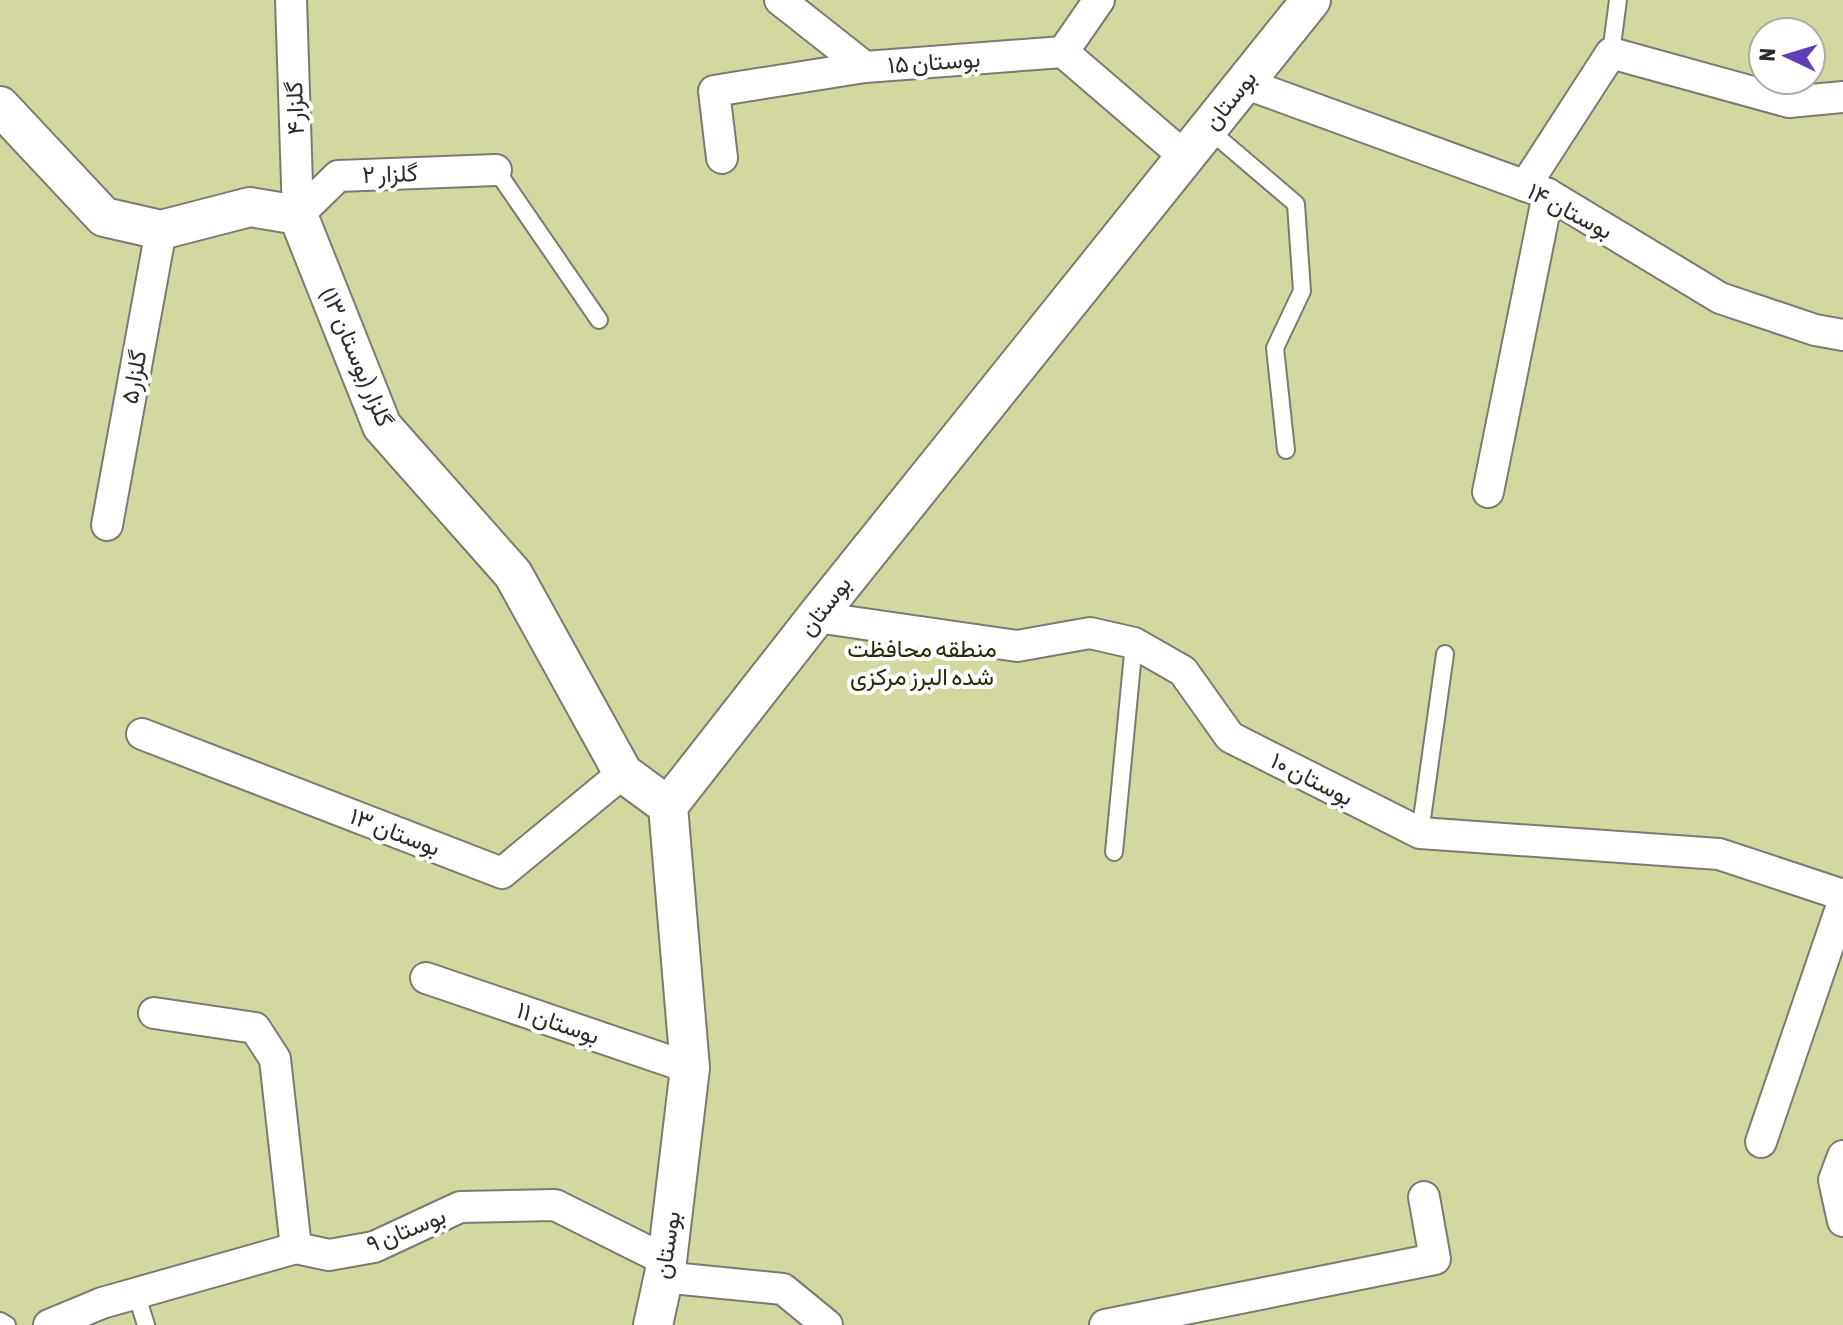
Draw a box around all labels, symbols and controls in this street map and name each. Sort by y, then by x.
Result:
north arrow [1747,16,1827,96]
street label: بوستان ۱۵ [887,45,981,80]
text: N [1754,47,1780,62]
street label: بوستان [1198,65,1263,136]
street label: گلزار۴ [280,81,311,135]
street label: گلزار ۲ [362,159,418,190]
street label: بوستان ۱۴ [1522,177,1617,246]
street label: گلزار (بوستان ۱۳) [314,283,399,431]
street label: گلزار۵ [116,348,153,406]
street label: بوستان [793,570,858,642]
park label: منطقه محافظت شده البرز مرکزی [847,635,997,692]
street label: بوستان ۱۰ [1266,746,1358,813]
street label: بوستان ۱۳ [346,802,444,863]
street label: بوستان ۱۱ [513,996,603,1051]
street label: بوستان ۹ [362,1201,450,1260]
street label: بوستان [648,1209,687,1281]

